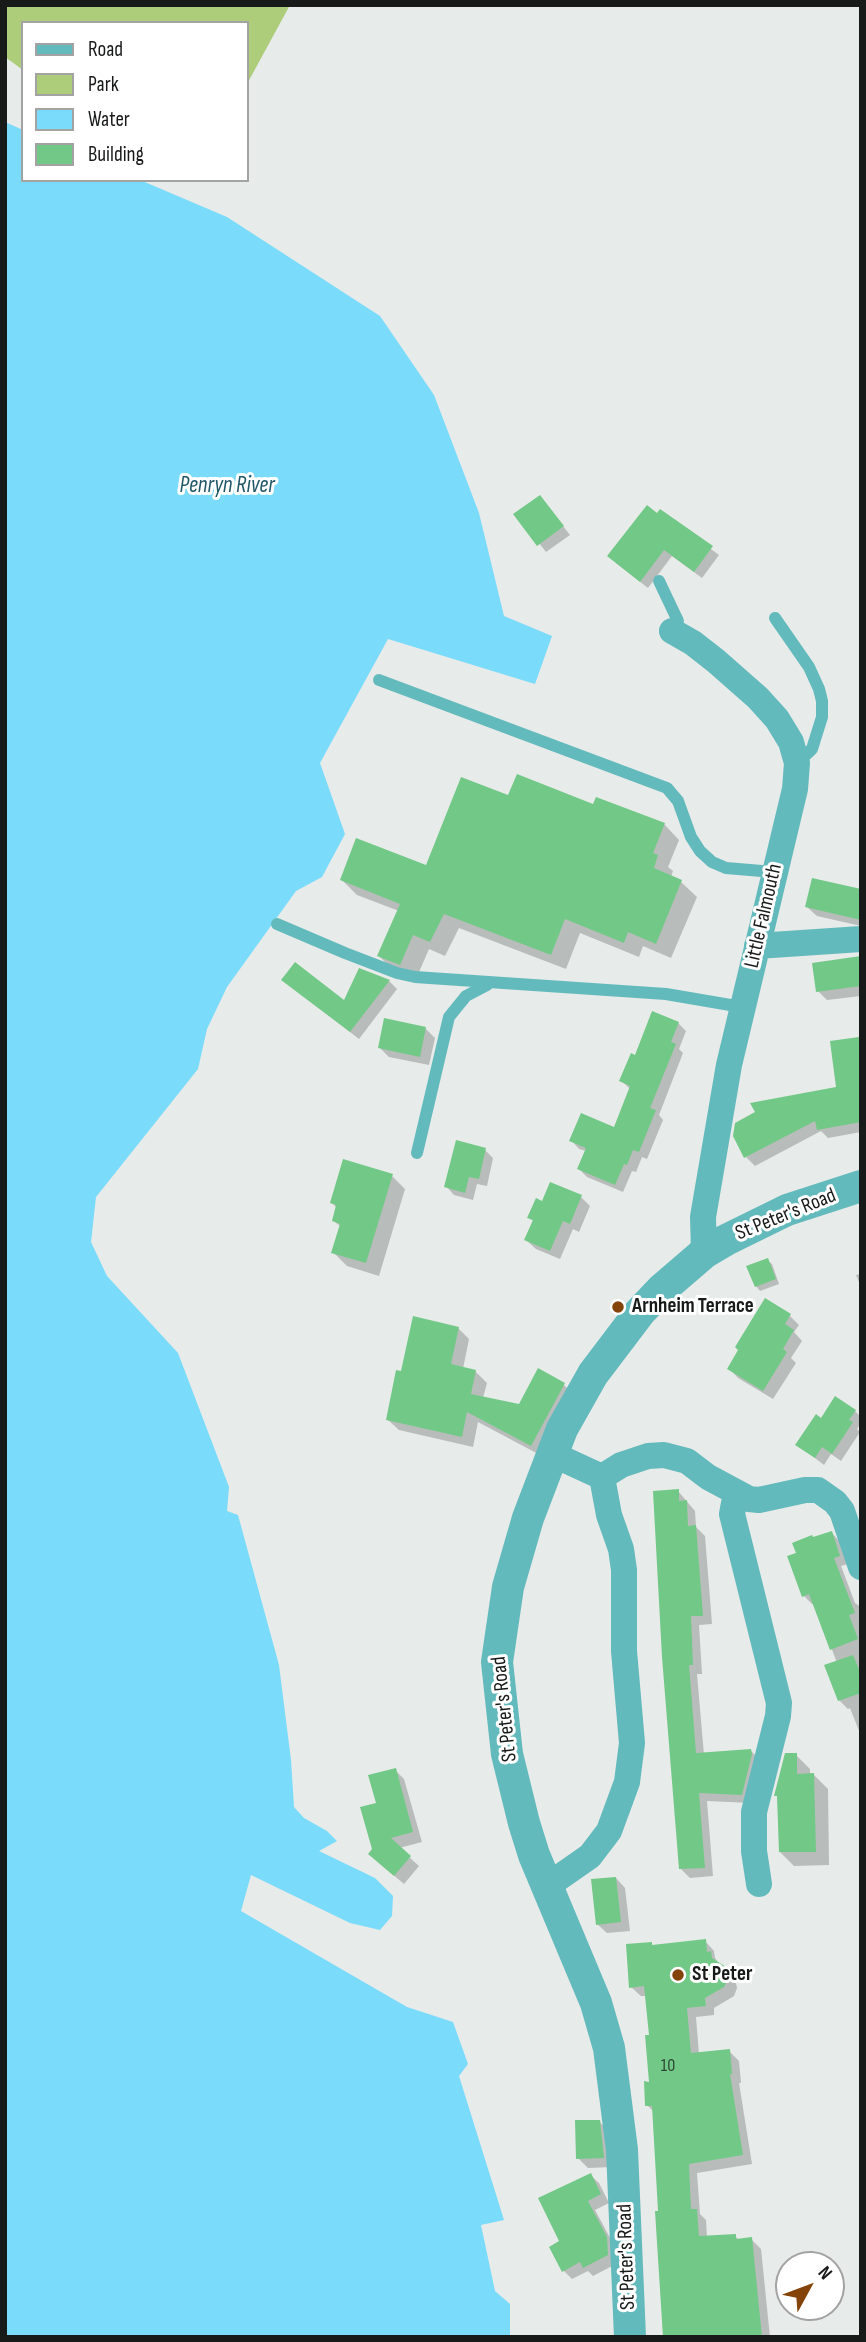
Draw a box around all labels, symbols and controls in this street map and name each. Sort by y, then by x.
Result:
legend [21,21,248,182]
text: Road [88,37,123,62]
text: Park [88,72,119,97]
text: Water [88,107,130,132]
text: Building [88,142,144,167]
water label: Penryn River [179,472,275,500]
street label: Little Falmouth [740,861,788,971]
street label: St Peter's Road [732,1183,840,1247]
place label: Arnheim Terrace [632,1294,754,1320]
marker: Arnheim Terrace [610,1299,626,1315]
street label: St Peter's Road [487,1655,523,1763]
place label: St Peter [692,1962,752,1988]
marker: St Peter [670,1967,686,1983]
house number: 10 [661,2055,675,2077]
street label: St Peter's Road [613,2204,641,2310]
north arrow [775,2251,845,2321]
text: N [813,2262,837,2285]

